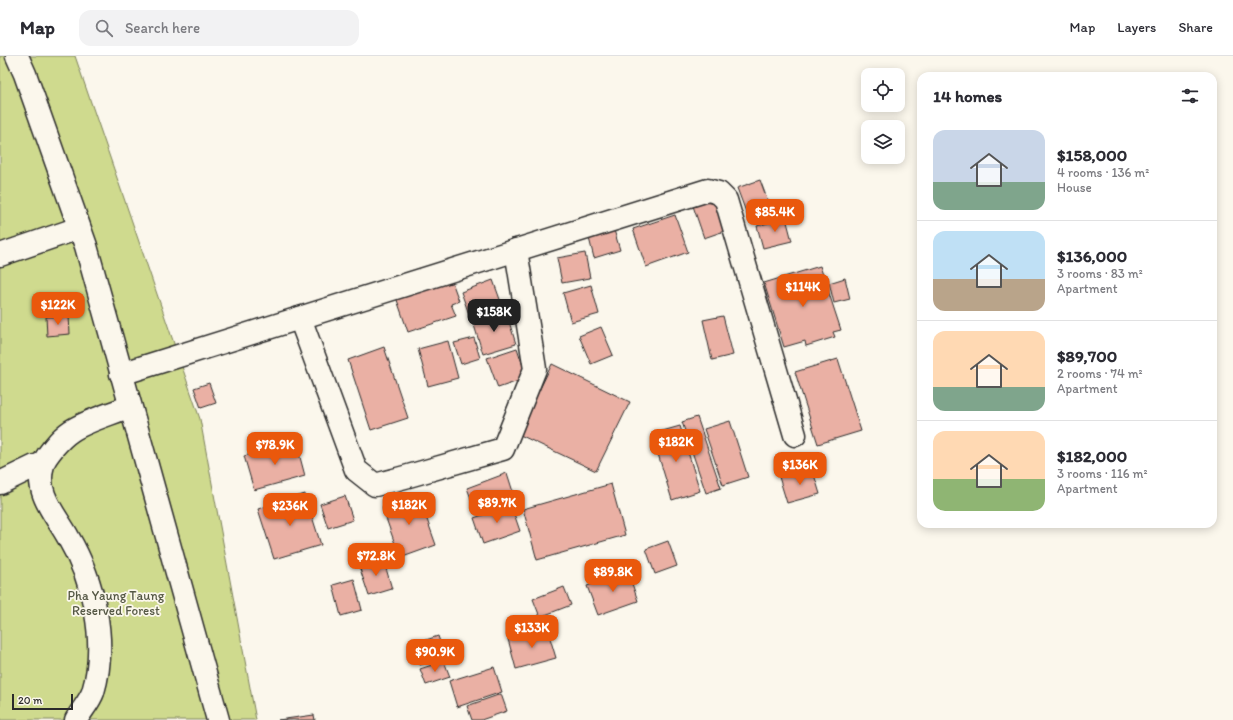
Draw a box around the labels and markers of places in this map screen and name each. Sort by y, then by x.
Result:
pin: $85.4K [742,199,808,233]
pin: $114K [775,274,831,308]
pin: $122K [30,292,86,326]
pin: $158K [466,299,522,333]
pin: $182K [648,429,704,463]
pin: $78.9K [242,432,308,466]
pin: $136K [772,452,828,486]
pin: $89.7K [464,490,530,524]
pin: $182K [381,492,437,526]
pin: $236K [262,493,318,527]
pin: $72.8K [343,543,409,577]
pin: $89.8K [580,559,646,593]
pin: $133K [504,615,560,649]
pin: $90.9K [402,639,468,673]

